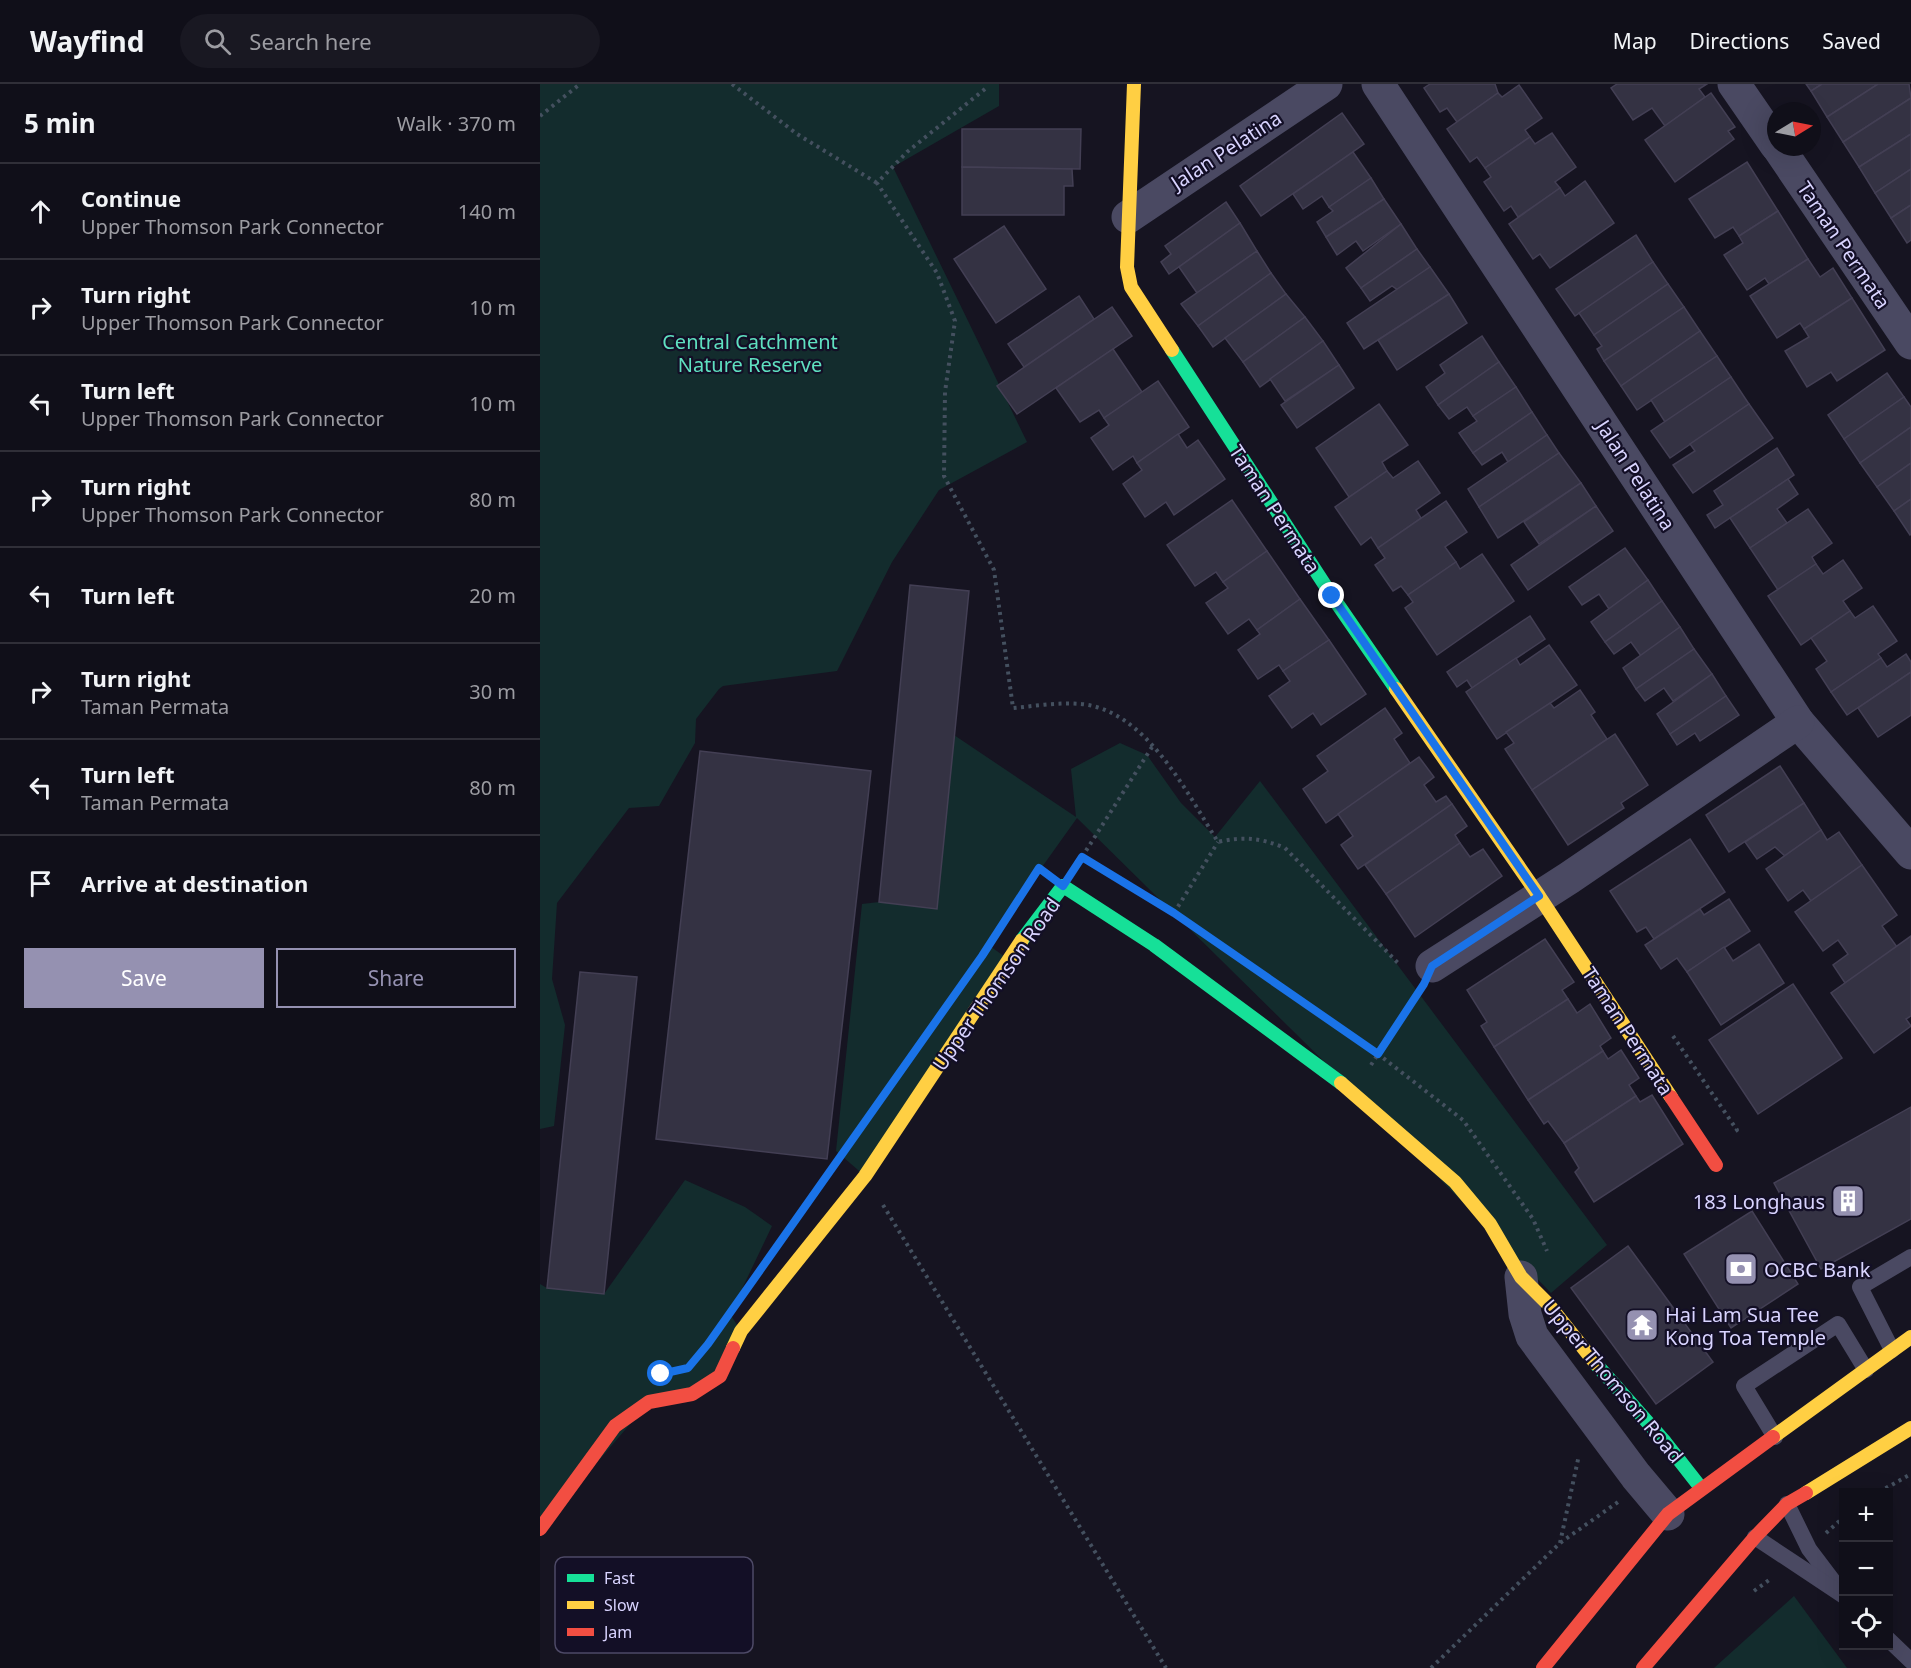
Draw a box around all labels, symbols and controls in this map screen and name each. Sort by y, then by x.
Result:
search box [180,14,600,68]
text: Wayfind [30,22,144,60]
icon: search [201,25,234,58]
text: Search here [249,26,372,56]
text: Map [1613,27,1657,55]
text: Directions [1690,27,1789,55]
text: Saved [1822,27,1881,55]
north arrow [1767,102,1821,156]
street label: Jalan Pelatina [1164,104,1286,197]
text: 5 min [24,105,96,141]
text: Walk · 370 m [397,110,516,137]
street label: Taman Permata [1791,176,1897,314]
text: Continue [81,183,181,213]
icon: ahead [24,195,57,228]
text: 140 m [458,198,516,225]
text: Upper Thomson Park Connector [81,213,384,240]
text: Turn right [81,279,191,309]
icon: right [24,291,57,324]
text: 10 m [469,294,516,321]
text: Upper Thomson Park Connector [81,309,384,336]
park label: Central Catchment Nature Reserve [662,328,838,378]
text: Turn left [81,375,175,405]
icon: left [24,387,57,420]
text: 10 m [469,390,516,417]
text: Upper Thomson Park Connector [81,405,384,432]
street label: Jalan Pelatina [1589,413,1682,535]
street label: Taman Permata [1223,439,1327,579]
text: Turn right [81,471,191,501]
icon: right [24,483,57,516]
text: 80 m [469,486,516,513]
text: Upper Thomson Park Connector [81,501,384,528]
icon: left [24,579,57,612]
text: Turn left [81,580,175,610]
text: 20 m [469,582,516,609]
route end [1318,582,1344,608]
text: Turn right [81,663,191,693]
icon: right [24,675,57,708]
text: 30 m [469,678,516,705]
text: Taman Permata [81,693,229,720]
text: Turn left [81,759,175,789]
icon: left [24,771,57,804]
text: 80 m [469,774,516,801]
text: Taman Permata [81,789,229,816]
icon: arrive [24,867,57,900]
text: Arrive at destination [81,868,308,898]
street label: Upper Thomson Road [926,892,1066,1076]
button: Save [24,948,264,1008]
button: Share [276,948,516,1008]
street label: Taman Permata [1576,961,1680,1101]
building icon: 183 Longhaus [1830,1183,1866,1219]
place label: 183 Longhaus [1693,1188,1825,1215]
bank icon: OCBC Bank [1723,1251,1759,1287]
place label: OCBC Bank [1764,1256,1871,1283]
street label: Upper Thomson Road [1537,1294,1689,1468]
place label: Hai Lam Sua Tee Kong Toa Temple [1665,1301,1826,1351]
temple icon: Hai Lam Sua Tee Kong Toa Temple [1624,1307,1660,1343]
route start [647,1360,673,1386]
map controls [1839,1488,1893,1650]
button: + [1839,1488,1893,1542]
button: − [1839,1542,1893,1596]
legend [555,1557,753,1653]
text: Fast [604,1567,635,1589]
text: Slow [604,1594,639,1616]
button: locate [1839,1596,1893,1650]
text: Jam [602,1621,632,1643]

